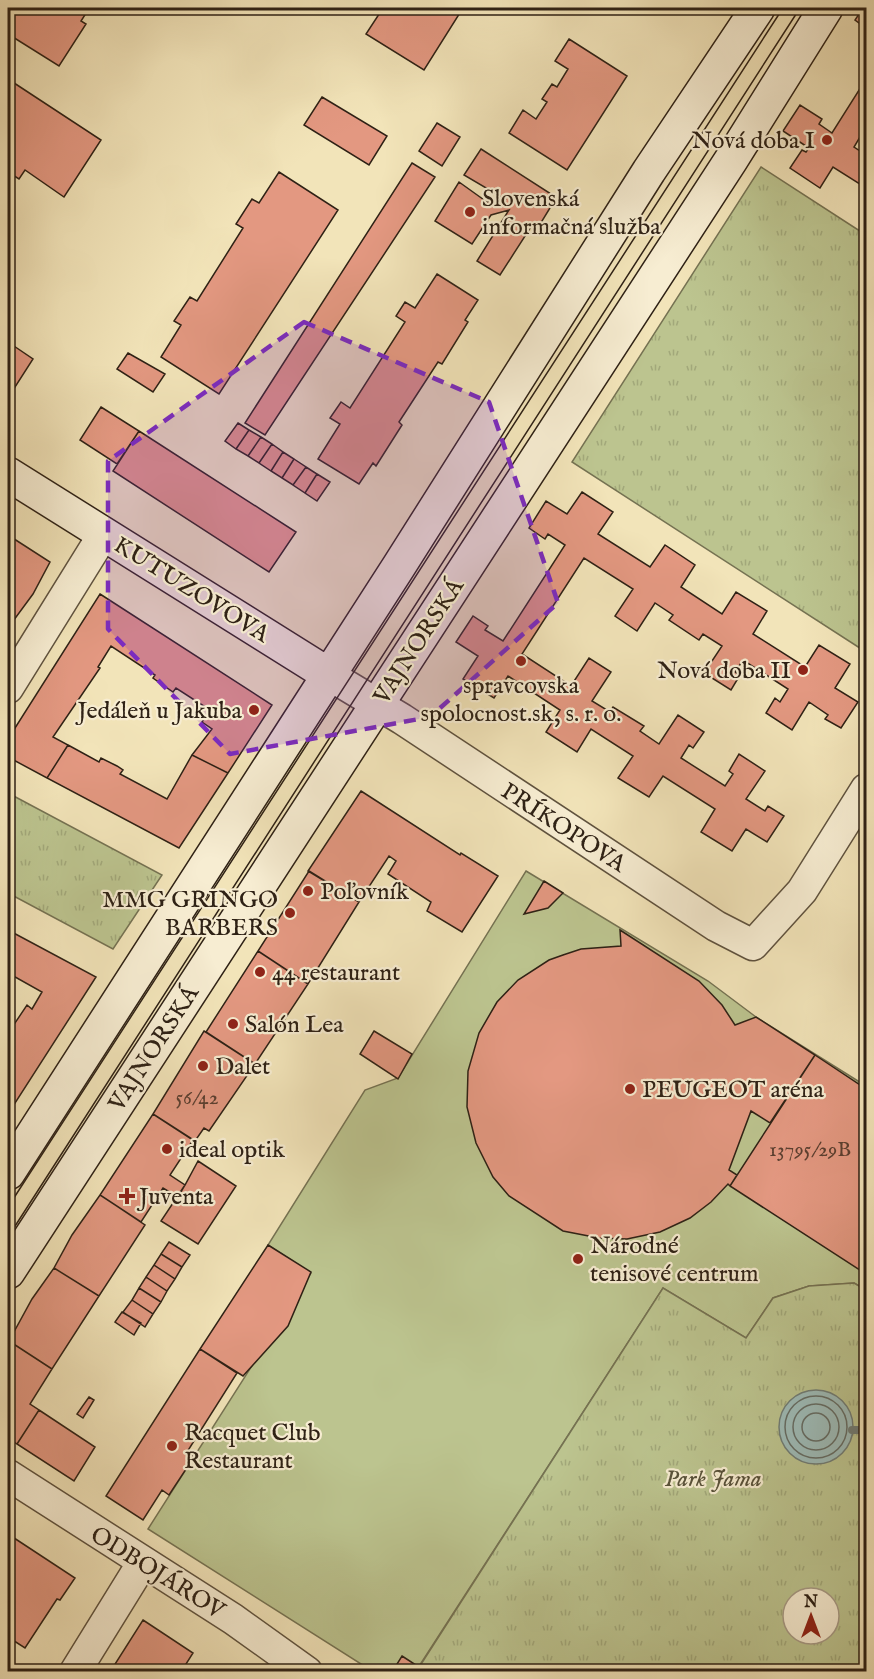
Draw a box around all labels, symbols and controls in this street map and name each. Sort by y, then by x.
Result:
place label: Nová doba I [692,126,815,157]
marker: Nová doba I [820,133,834,147]
place label: Slovenská informačná služba [482,184,661,243]
marker: Slovenská informačná služba [463,205,477,219]
street label: KUTUZOVOVA [108,530,275,651]
street label: VAJNORSKÁ [366,572,472,712]
marker: spravcovska spolocnost.sk, s. r. o. [514,654,528,668]
place label: Nová doba II [657,656,791,687]
marker: Nová doba II [796,663,810,677]
place label: spravcovska spolocnost.sk, s. r. o. [421,671,621,730]
place label: Jedáleň u Jakuba [74,696,243,727]
marker: Jedáleň u Jakuba [247,703,261,717]
street label: PRÍKOPOVA [495,776,632,881]
place label: Poľovník [320,877,409,908]
marker: Poľovník [301,884,315,898]
place label: MMG GRINGO BARBERS [102,885,278,944]
marker: MMG GRINGO BARBERS [283,906,297,920]
place label: 44 restaurant [272,958,400,989]
marker: 44 restaurant [253,965,267,979]
street label: VAJNORSKÁ [101,979,207,1119]
place label: Salón Lea [245,1010,344,1041]
marker: Salón Lea [226,1017,240,1031]
place label: Dalet [215,1052,270,1083]
marker: Dalet [196,1059,210,1073]
place label: PEUGEOT aréna [642,1075,825,1106]
marker: PEUGEOT aréna [623,1082,637,1096]
house number: 56/42 [176,1085,219,1112]
place label: ideal optik [179,1135,285,1166]
house number: 13795/29B [769,1137,851,1164]
marker: ideal optik [160,1142,174,1156]
place label: Juventa [136,1182,214,1213]
marker: Juventa [120,1189,134,1203]
place label: Národné tenisové centrum [590,1231,758,1290]
marker: Národné tenisové centrum [571,1252,585,1266]
place label: Racquet Club Restaurant [184,1418,321,1477]
marker: Racquet Club Restaurant [165,1439,179,1453]
park label: Park Jama [664,1464,762,1495]
street label: ODBOJÁROV [84,1520,231,1628]
north arrow [781,1586,841,1646]
text: N [803,1593,818,1613]

